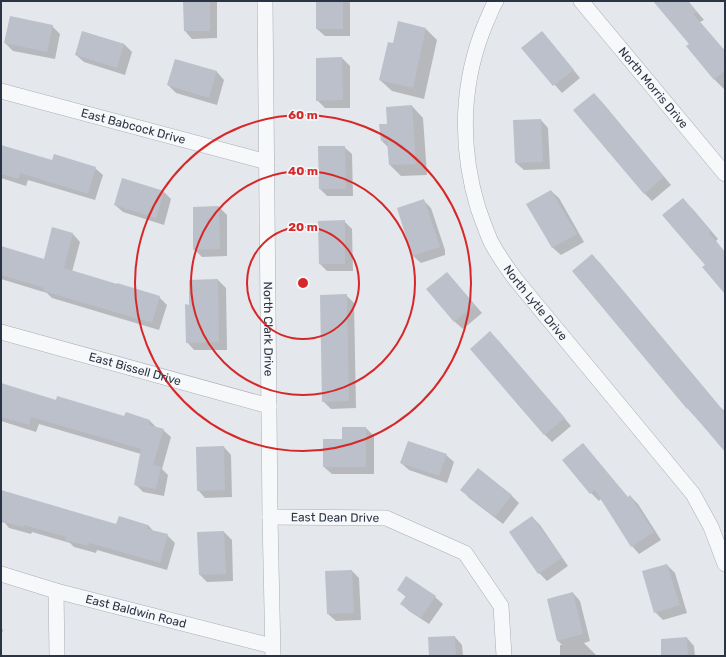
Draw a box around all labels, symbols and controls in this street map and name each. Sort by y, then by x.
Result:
street label: North Morris Drive [616,44,691,131]
street label: East Babcock Drive [80,106,187,147]
text: 60 m [288,108,318,122]
text: 40 m [288,164,318,178]
text: 20 m [288,220,318,234]
street label: North Lytle Drive [500,262,570,344]
centre of rings [296,276,310,290]
street label: North Clark Drive [261,282,276,377]
street label: East Bissell Drive [87,350,183,389]
street label: East Dean Drive [291,510,380,525]
street label: East Baldwin Road [84,592,188,631]

